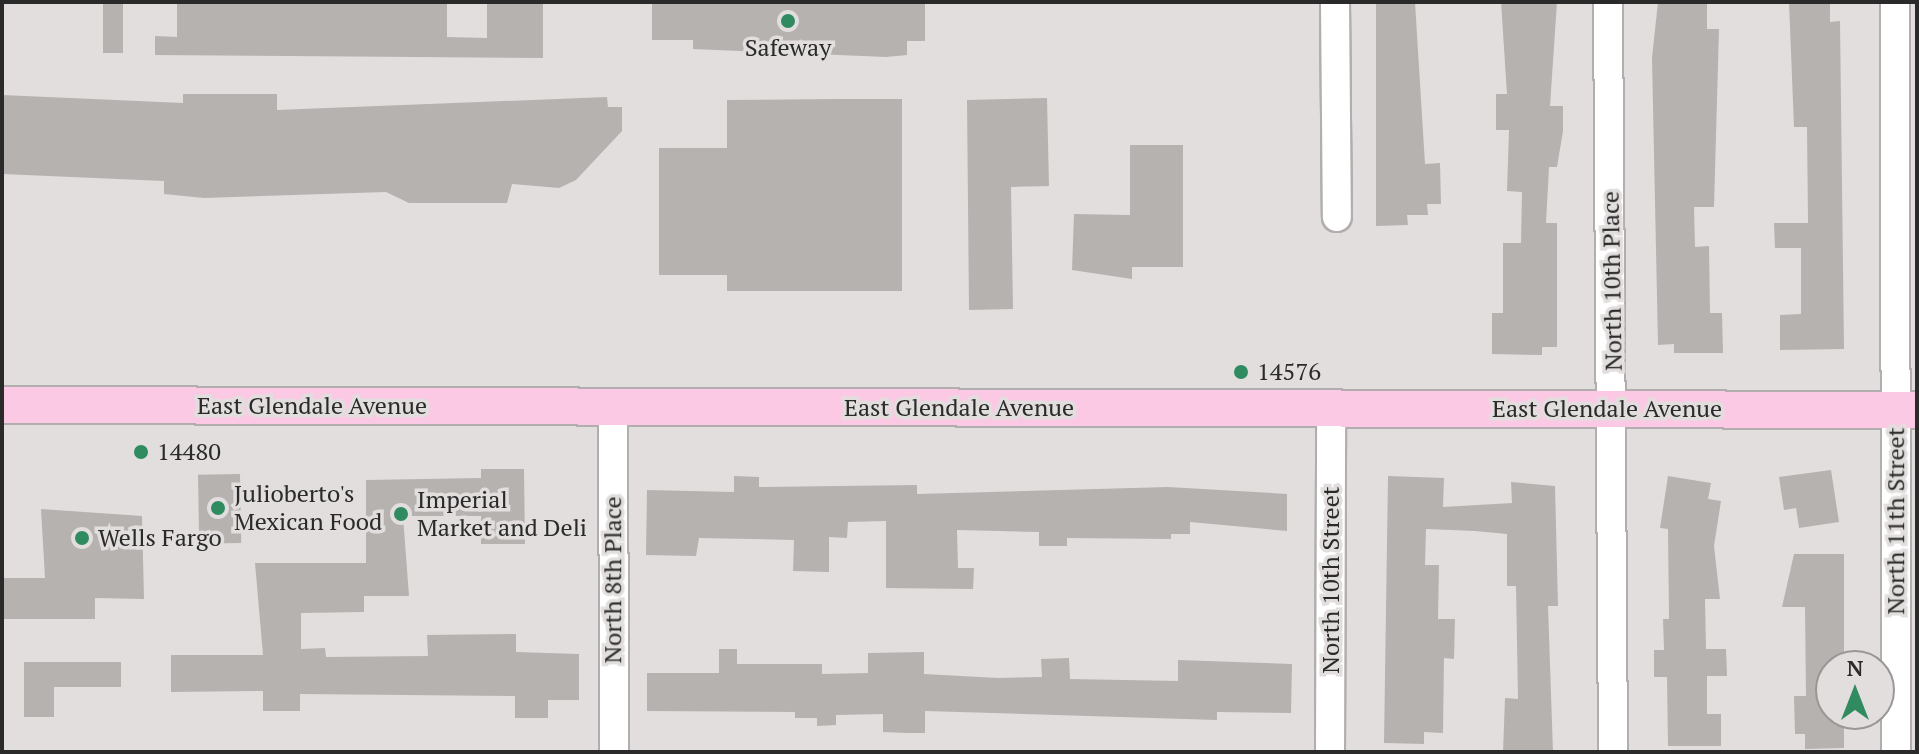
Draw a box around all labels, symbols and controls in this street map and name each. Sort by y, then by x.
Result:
marker: Safeway [779,12,797,30]
place label: Safeway [745,34,831,62]
street label: North 10th Place [1596,191,1628,371]
place label: 14576 [1257,358,1321,386]
marker: 14576 [1232,363,1250,381]
street label: East Glendale Avenue [197,392,427,420]
street label: East Glendale Avenue [844,394,1074,422]
street label: East Glendale Avenue [1492,395,1722,423]
street label: North 11th Street [1882,427,1910,615]
place label: 14480 [157,438,221,466]
marker: 14480 [132,443,150,461]
place label: Julioberto's Mexican Food [234,480,382,536]
place label: Imperial Market and Deli [417,486,587,542]
street label: North 10th Street [1317,486,1345,674]
street label: North 8th Place [599,497,627,663]
marker: Julioberto's Mexican Food [209,499,227,517]
marker: Imperial Market and Deli [392,505,410,523]
place label: Wells Fargo [98,524,222,552]
marker: Wells Fargo [73,529,91,547]
north arrow [1815,650,1895,730]
text: N [1847,653,1863,682]

